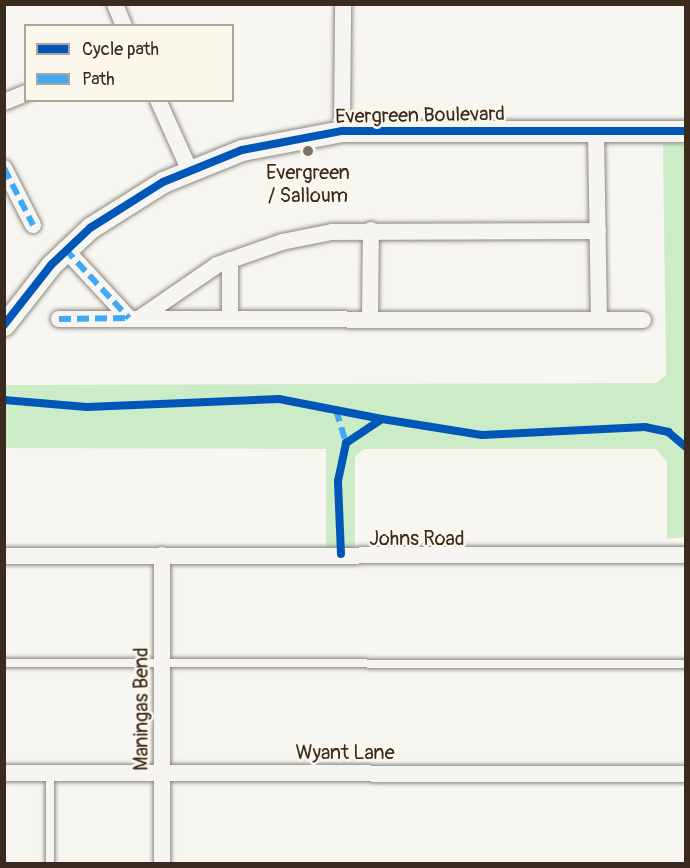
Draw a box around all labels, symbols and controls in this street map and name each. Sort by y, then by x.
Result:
legend [24,24,234,102]
text: Cycle path [82,38,159,61]
text: Path [82,68,115,91]
street label: Evergreen Boulevard [335,102,505,128]
marker: Evergreen / Salloum [301,144,315,158]
place label: Evergreen / Salloum [266,160,350,207]
street label: Johns Road [369,526,465,550]
street label: Maningas Bend [129,647,153,771]
street label: Wyant Lane [296,740,394,764]

